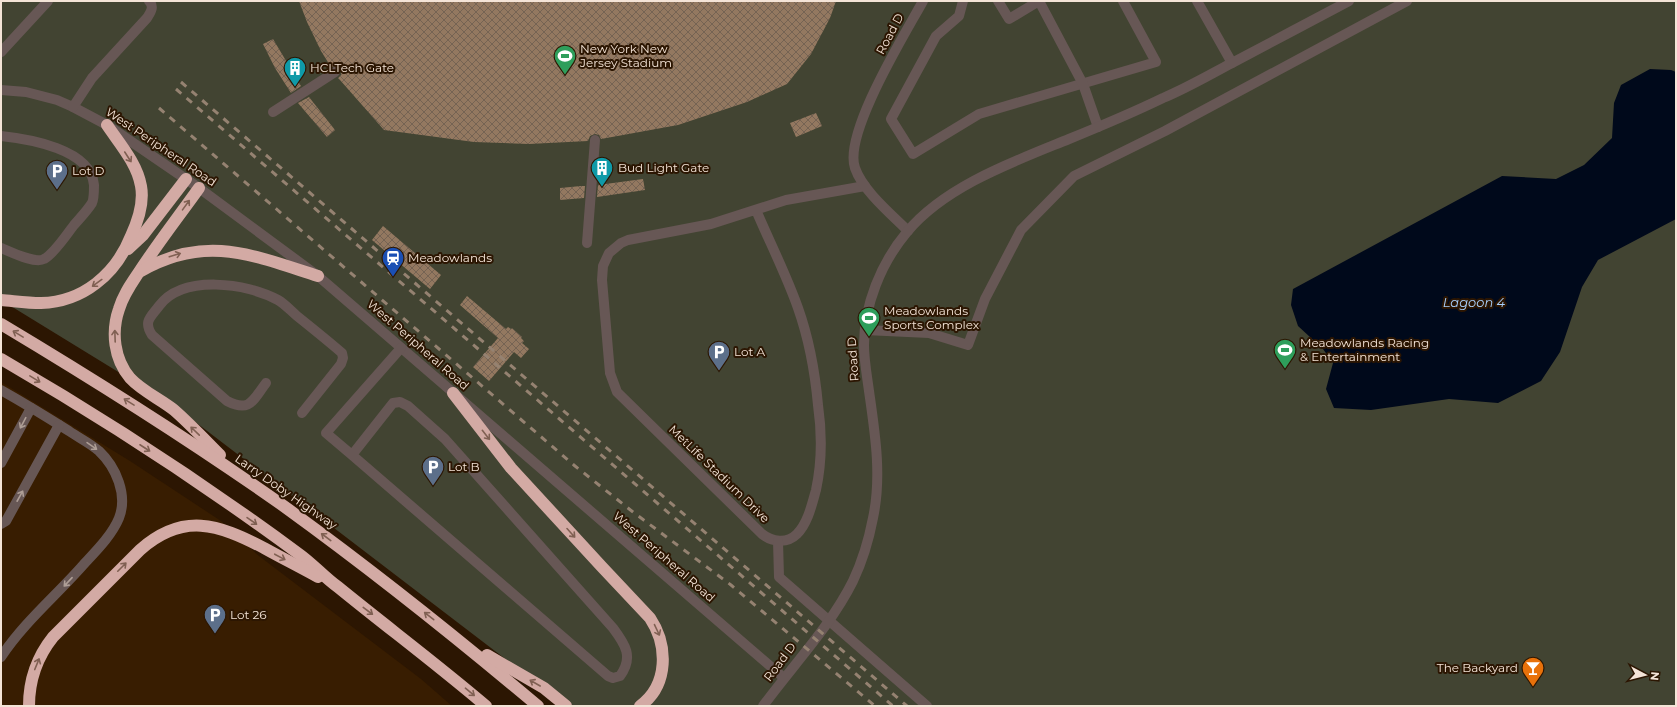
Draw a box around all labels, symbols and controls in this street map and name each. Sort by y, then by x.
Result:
street label: Road D [873,11,907,57]
place label: New York New Jersey Stadium [579,41,672,70]
sports icon: New York New Jersey Stadium [552,43,578,76]
building icon: HCLTech Gate [282,55,308,88]
place label: HCLTech Gate [310,60,394,75]
street label: West Peripheral Road [103,104,219,189]
one-way arrow [125,151,133,163]
building icon: Bud Light Gate [589,155,615,188]
parking icon: Lot D [44,158,70,191]
place label: Bud Light Gate [618,160,709,175]
place label: Lot D [72,163,105,178]
one-way arrow [182,200,190,211]
station icon: Meadowlands [380,245,406,278]
place label: Meadowlands [408,250,492,265]
one-way arrow [169,251,182,258]
one-way arrow [91,279,102,287]
water label: Lagoon 4 [1443,294,1506,310]
street label: West Peripheral Road [364,296,472,393]
place label: Meadowlands Sports Complex [884,303,980,332]
sports icon: Meadowlands Sports Complex [856,305,882,338]
one-way arrow [12,330,24,338]
one-way arrow [111,330,119,343]
place label: Meadowlands Racing & Entertainment [1300,335,1429,364]
street label: Road D [843,336,862,382]
sports icon: Meadowlands Racing & Entertainment [1272,337,1298,370]
parking icon: Lot A [706,339,732,372]
place label: Lot A [734,344,766,359]
one-way arrow [29,375,41,383]
one-way arrow [123,398,135,406]
one-way arrow [18,417,26,429]
street label: MetLife Stadium Drive [666,422,773,526]
one-way arrow [190,426,200,436]
one-way arrow [482,429,490,440]
one-way arrow [86,442,97,450]
one-way arrow [139,444,150,452]
street label: Larry Doby Highway [232,451,341,533]
parking icon: Lot B [420,454,446,487]
place label: Lot B [448,459,480,474]
one-way arrow [17,490,24,502]
street label: West Peripheral Road [610,508,718,605]
one-way arrow [247,517,258,525]
one-way arrow [566,528,576,538]
one-way arrow [321,533,332,541]
one-way arrow [274,554,286,561]
one-way arrow [117,562,127,572]
one-way arrow [63,577,73,587]
parking icon: Lot 26 [202,602,228,635]
one-way arrow [363,606,374,615]
place label: Lot 26 [230,607,267,622]
one-way arrow [424,612,435,620]
one-way arrow [654,623,661,635]
street label: Road D [760,639,799,684]
bar icon: The Backyard [1520,655,1546,688]
north arrow [1625,655,1665,695]
one-way arrow [34,658,41,670]
place label: The Backyard [1437,660,1518,675]
text: N [1647,671,1662,681]
one-way arrow [529,679,541,686]
one-way arrow [464,687,475,696]

